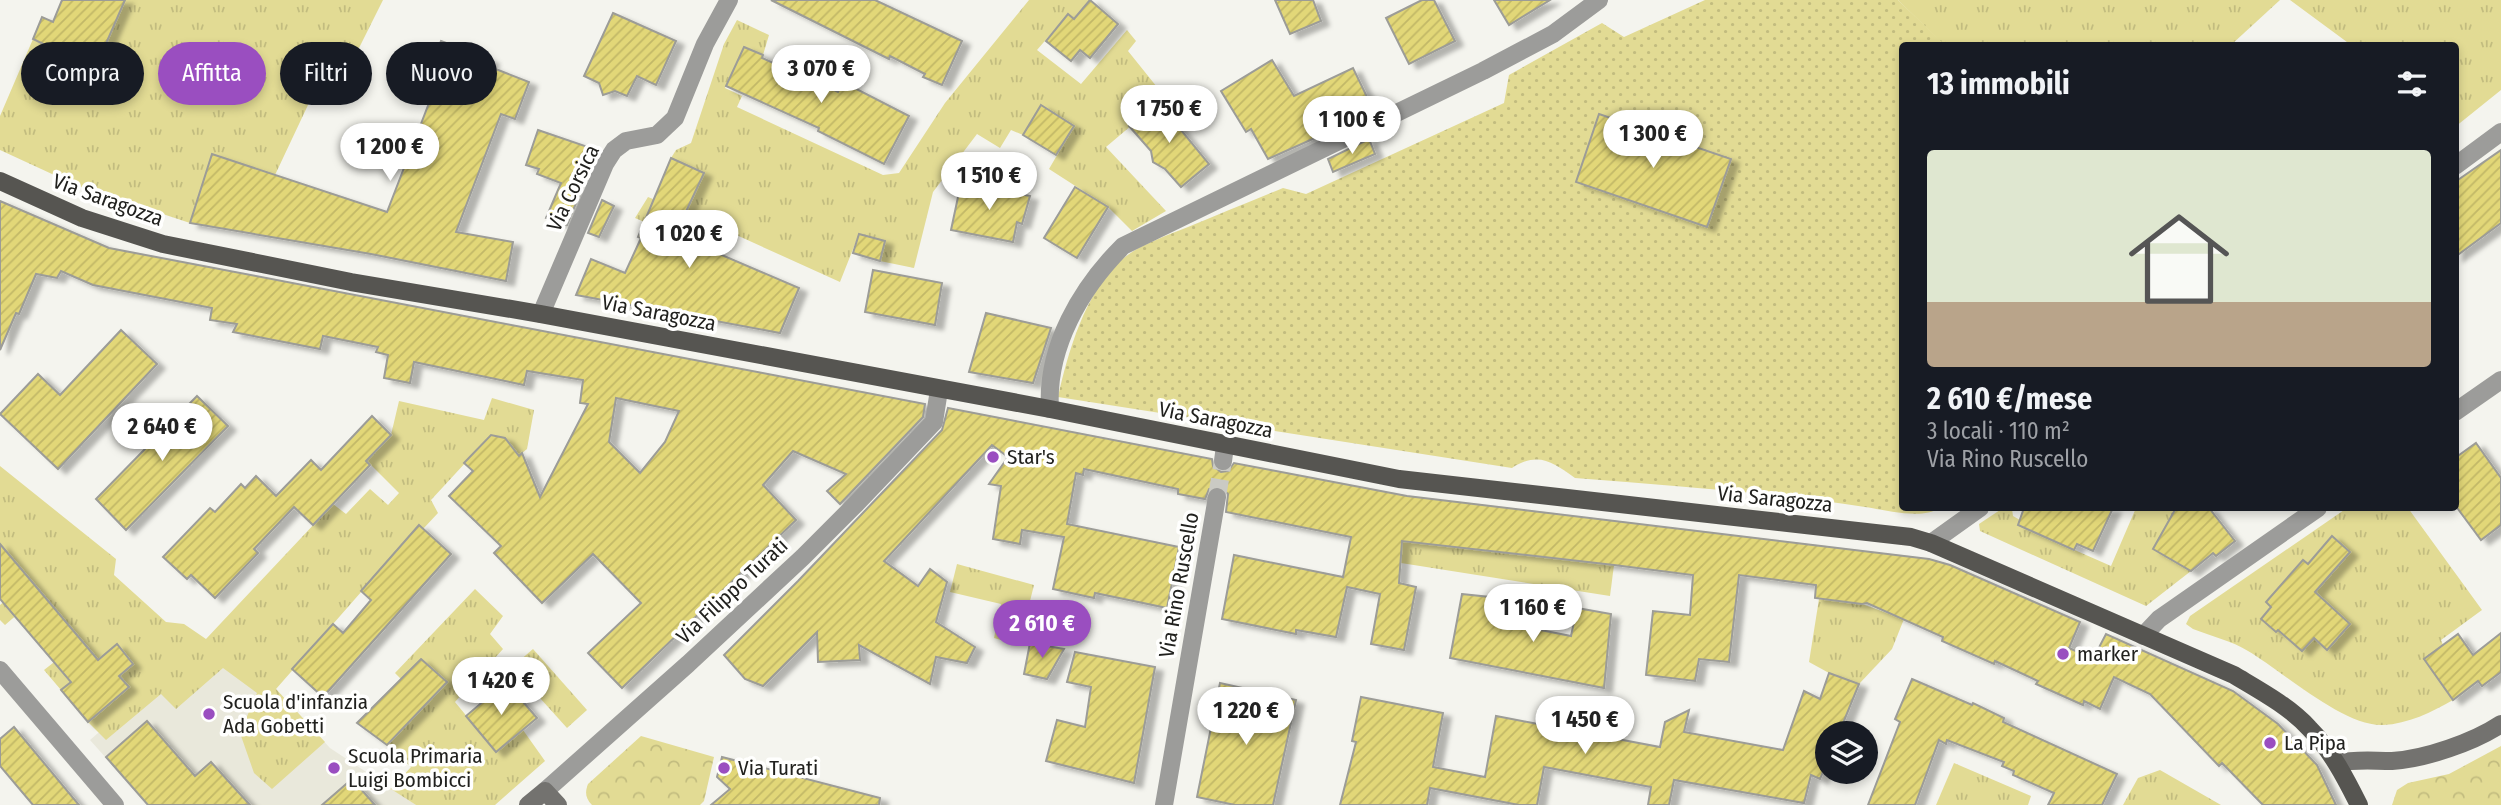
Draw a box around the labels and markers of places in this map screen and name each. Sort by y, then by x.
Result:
pin: 3 070 € [756,46,886,105]
pin: 1 750 € [1104,86,1234,145]
pin: 1 100 € [1287,96,1417,156]
pin: 1 300 € [1588,110,1718,170]
pin: 1 200 € [325,124,455,183]
pin: 1 510 € [924,152,1054,212]
pin: 1 020 € [624,210,754,270]
pin: 2 640 € [97,404,227,463]
place label: Star's [1007,444,1055,470]
marker: Star's [985,449,1001,465]
pin: 1 160 € [1468,584,1598,644]
pin: 2 610 € [977,600,1107,660]
place label: marker [2077,641,2139,667]
marker: marker [2055,646,2071,662]
pin: 1 420 € [436,658,566,717]
pin: 1 220 € [1181,688,1311,747]
place label: Scuola d'infanzia Ada Gobetti [223,689,368,739]
pin: 1 450 € [1520,696,1650,756]
marker: Scuola d'infanzia Ada Gobetti [201,706,217,722]
place label: La Pipa [2284,730,2346,756]
marker: La Pipa [2262,735,2278,751]
place label: Scuola Primaria Luigi Bombicci [348,743,482,793]
place label: Via Turati [738,755,818,781]
marker: Scuola Primaria Luigi Bombicci [326,760,342,776]
marker: Via Turati [716,760,732,776]

